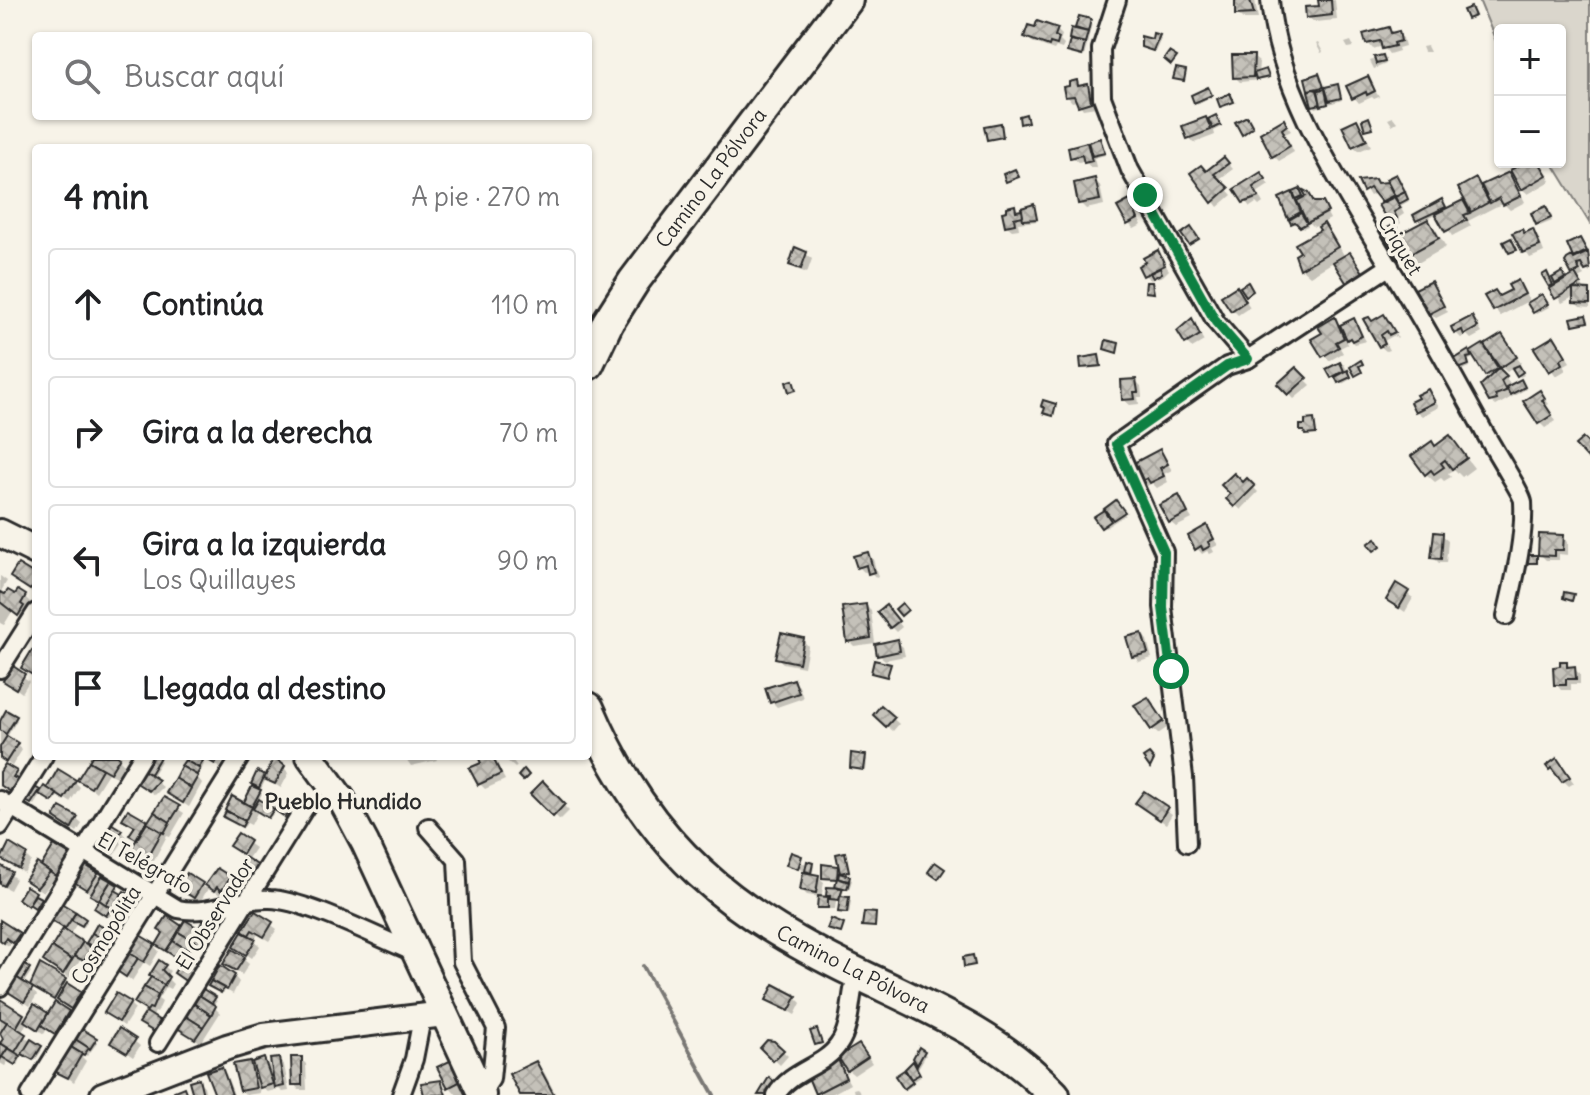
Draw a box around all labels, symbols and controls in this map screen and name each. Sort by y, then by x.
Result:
map controls [1494,24,1566,168]
button: + [1494,24,1566,96]
search box [32,32,592,120]
icon: search [60,54,104,98]
text: Buscar aquí [124,57,284,95]
button: − [1494,96,1566,168]
street label: Camino La Pólvora [650,103,771,253]
text: 4 min [64,175,149,218]
route end [1127,177,1163,213]
text: A pie · 270 m [411,180,560,213]
street label: Criquet [1373,210,1428,280]
icon: ahead [66,282,110,326]
text: Continúa [142,285,264,323]
text: 110 m [491,288,558,321]
icon: right [66,410,110,454]
text: Gira a la derecha [142,413,373,451]
text: 70 m [499,416,558,449]
text: Gira a la izquierda [142,525,386,563]
icon: left [66,538,110,582]
text: 90 m [497,544,558,577]
text: Los Quillayes [142,563,296,596]
route start [1153,653,1189,689]
icon: arrive [66,666,110,710]
text: Llegada al destino [142,669,386,707]
district label: Pueblo Hundido [264,787,422,815]
street label: El Telégrafo [94,826,197,899]
street label: El Observador [170,853,259,974]
street label: Cosmopólita [65,881,146,989]
street label: Camino La Pólvora [772,919,934,1018]

